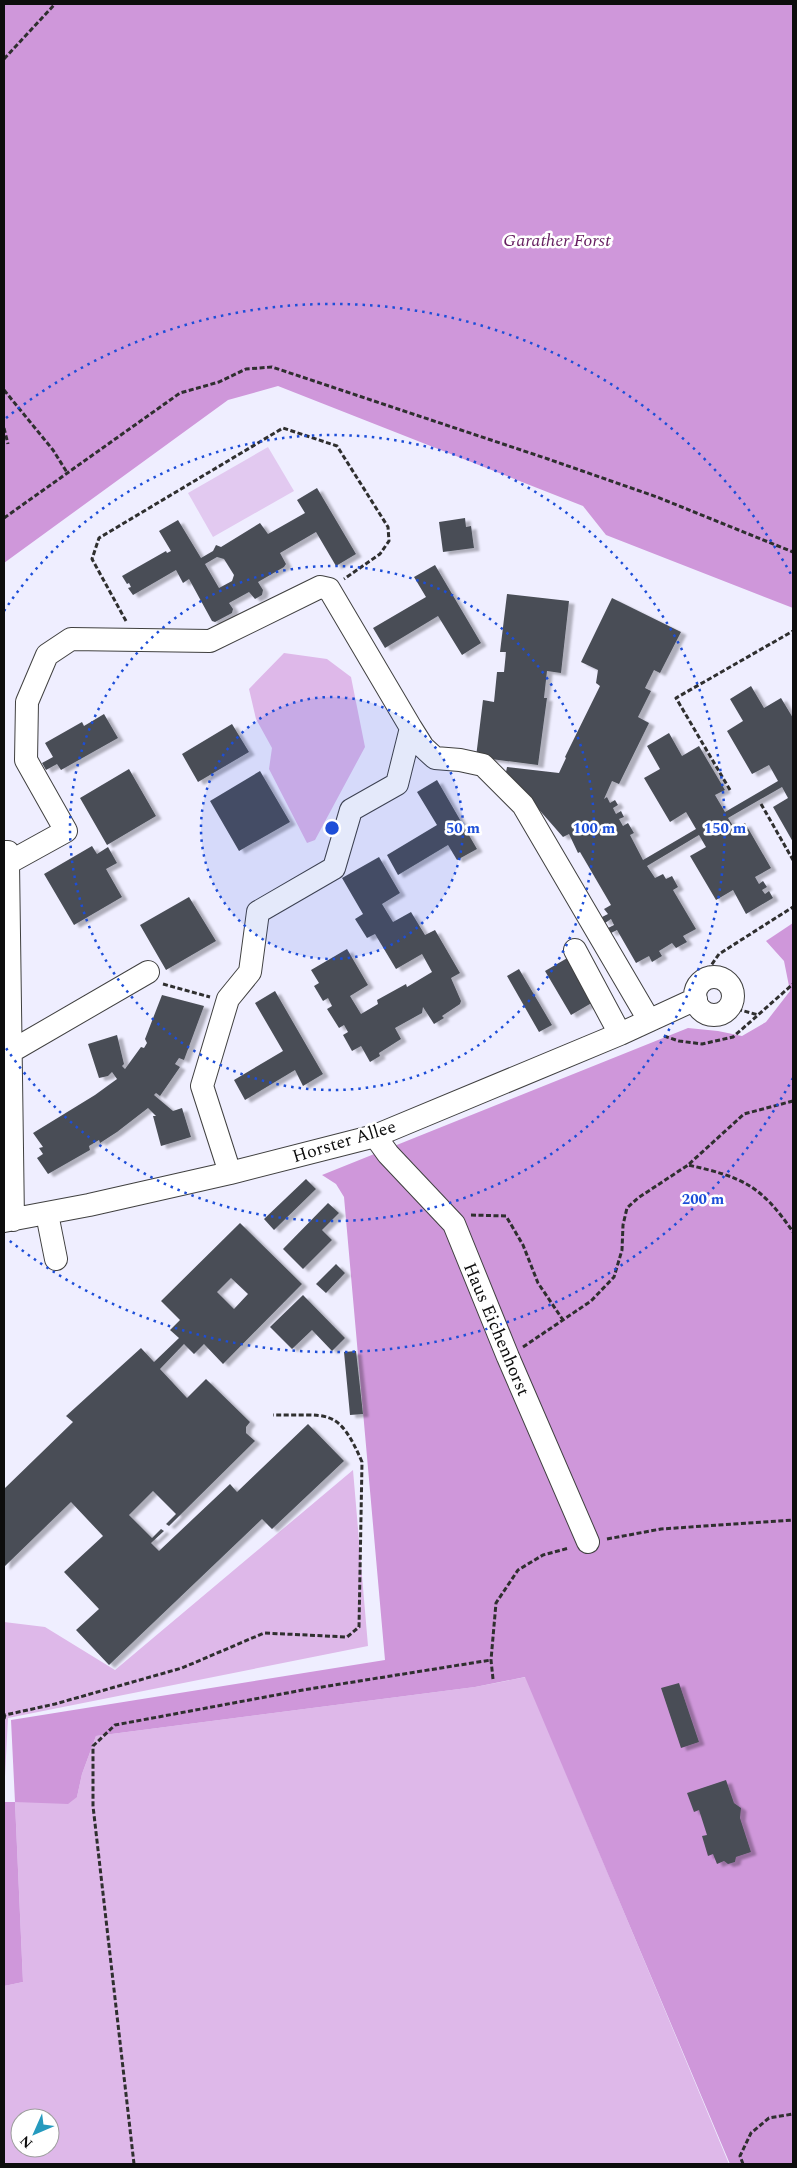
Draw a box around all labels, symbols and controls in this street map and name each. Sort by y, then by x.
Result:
park label: Garather Forst [503,227,611,254]
text: 50 m [446,817,481,840]
text: 100 m [573,817,616,840]
text: 150 m [704,817,747,840]
centre of rings [323,819,341,837]
street label: Horster Allee [289,1113,399,1170]
text: 200 m [682,1188,725,1211]
street label: Haus Eichenhorst [456,1258,537,1400]
north arrow [10,2108,60,2158]
text: N [15,2130,38,2153]

